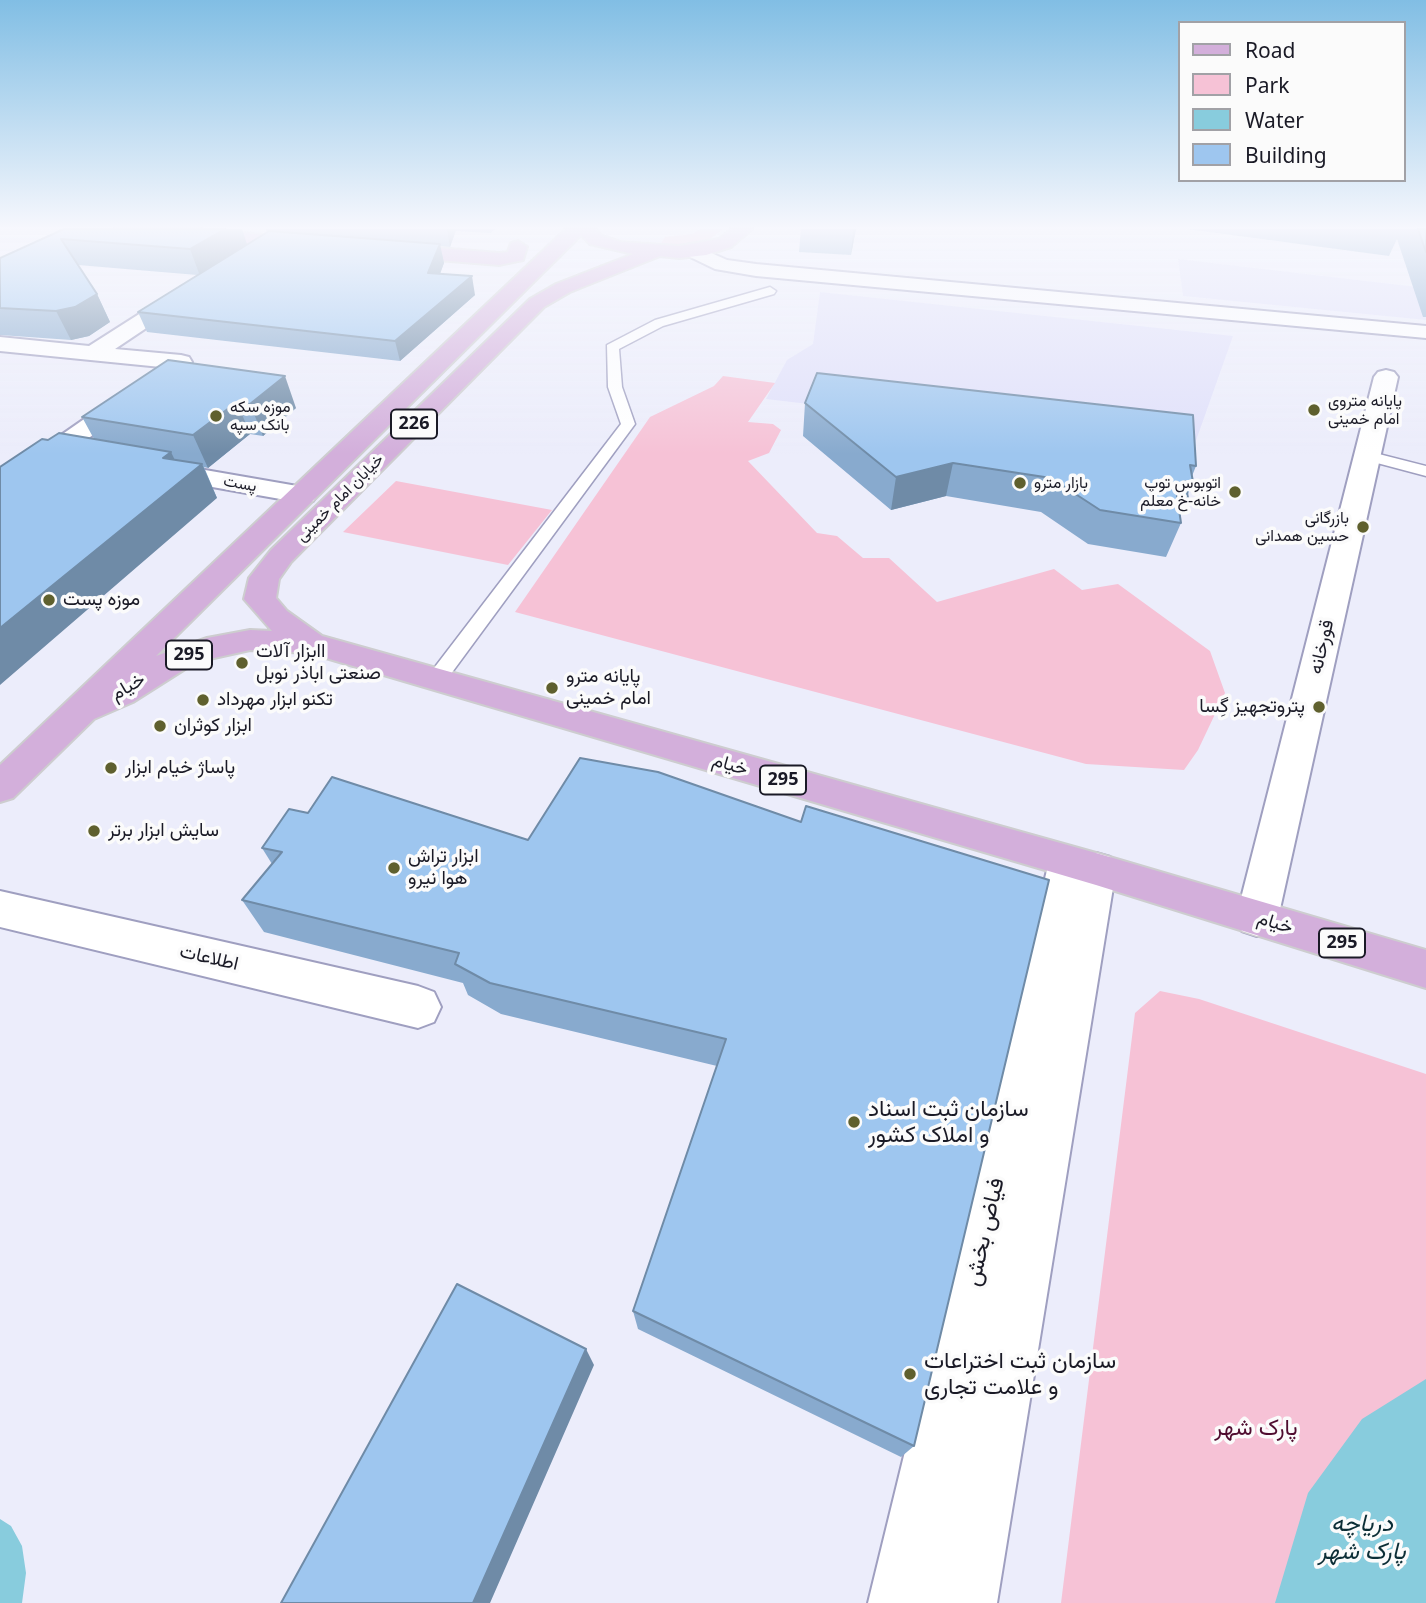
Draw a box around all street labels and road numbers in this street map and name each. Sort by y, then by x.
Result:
road number: 226 [391,410,437,438]
street label: خیابان امام خمینی [292,450,388,546]
street label: پست [222,472,258,496]
street label: قورخانه [1305,618,1339,676]
road number: 295 [166,640,212,670]
street label: خیام [107,668,149,706]
street label: خیام [710,749,750,781]
road number: 295 [760,766,806,794]
street label: خیام [1255,907,1295,939]
road number: 295 [1319,928,1365,958]
street label: اطلاعات [177,940,241,976]
street label: فیاض بخش [959,1175,1011,1289]

